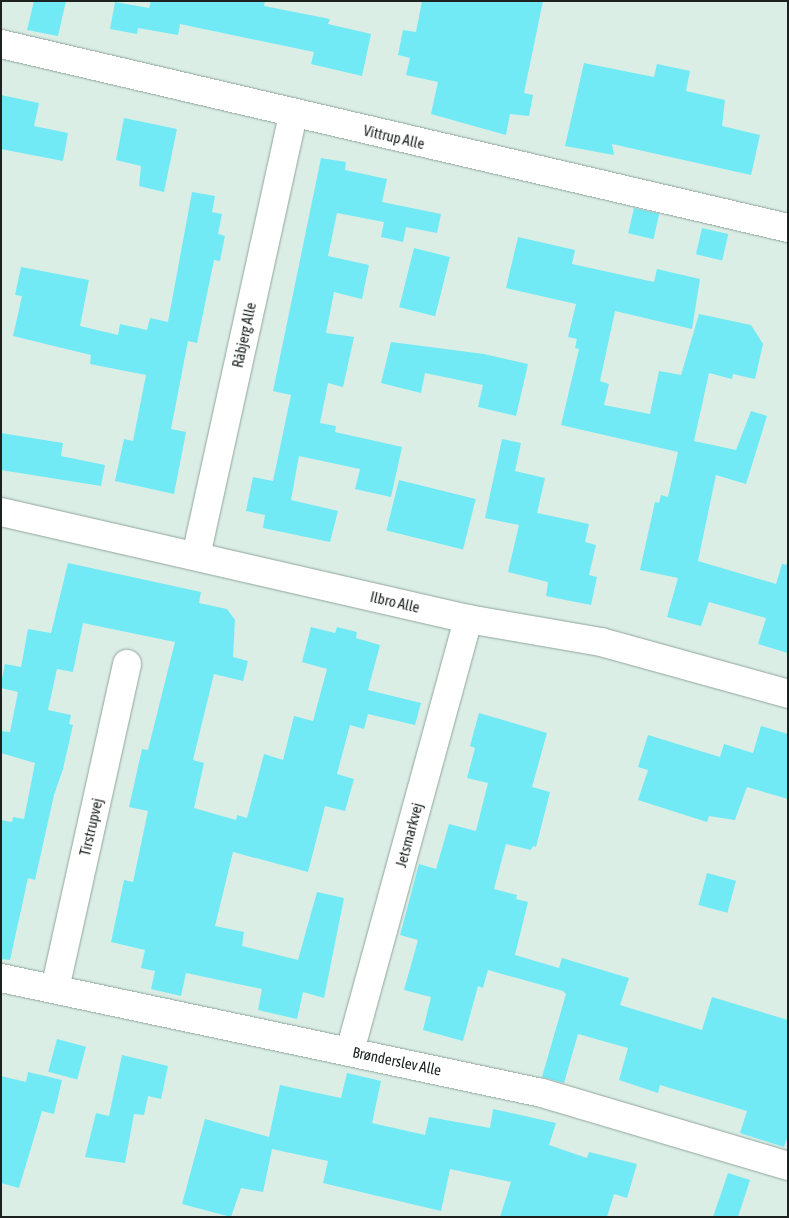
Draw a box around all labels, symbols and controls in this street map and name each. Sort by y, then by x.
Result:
street label: Vittrup Alle [362,121,426,153]
street label: Råbjerg Alle [228,301,260,369]
street label: Ilbro Alle [368,588,422,616]
street label: Tirstrupvej [76,796,106,858]
street label: Jetsmarkvej [392,801,426,869]
street label: Brønderslev Alle [351,1043,443,1079]

